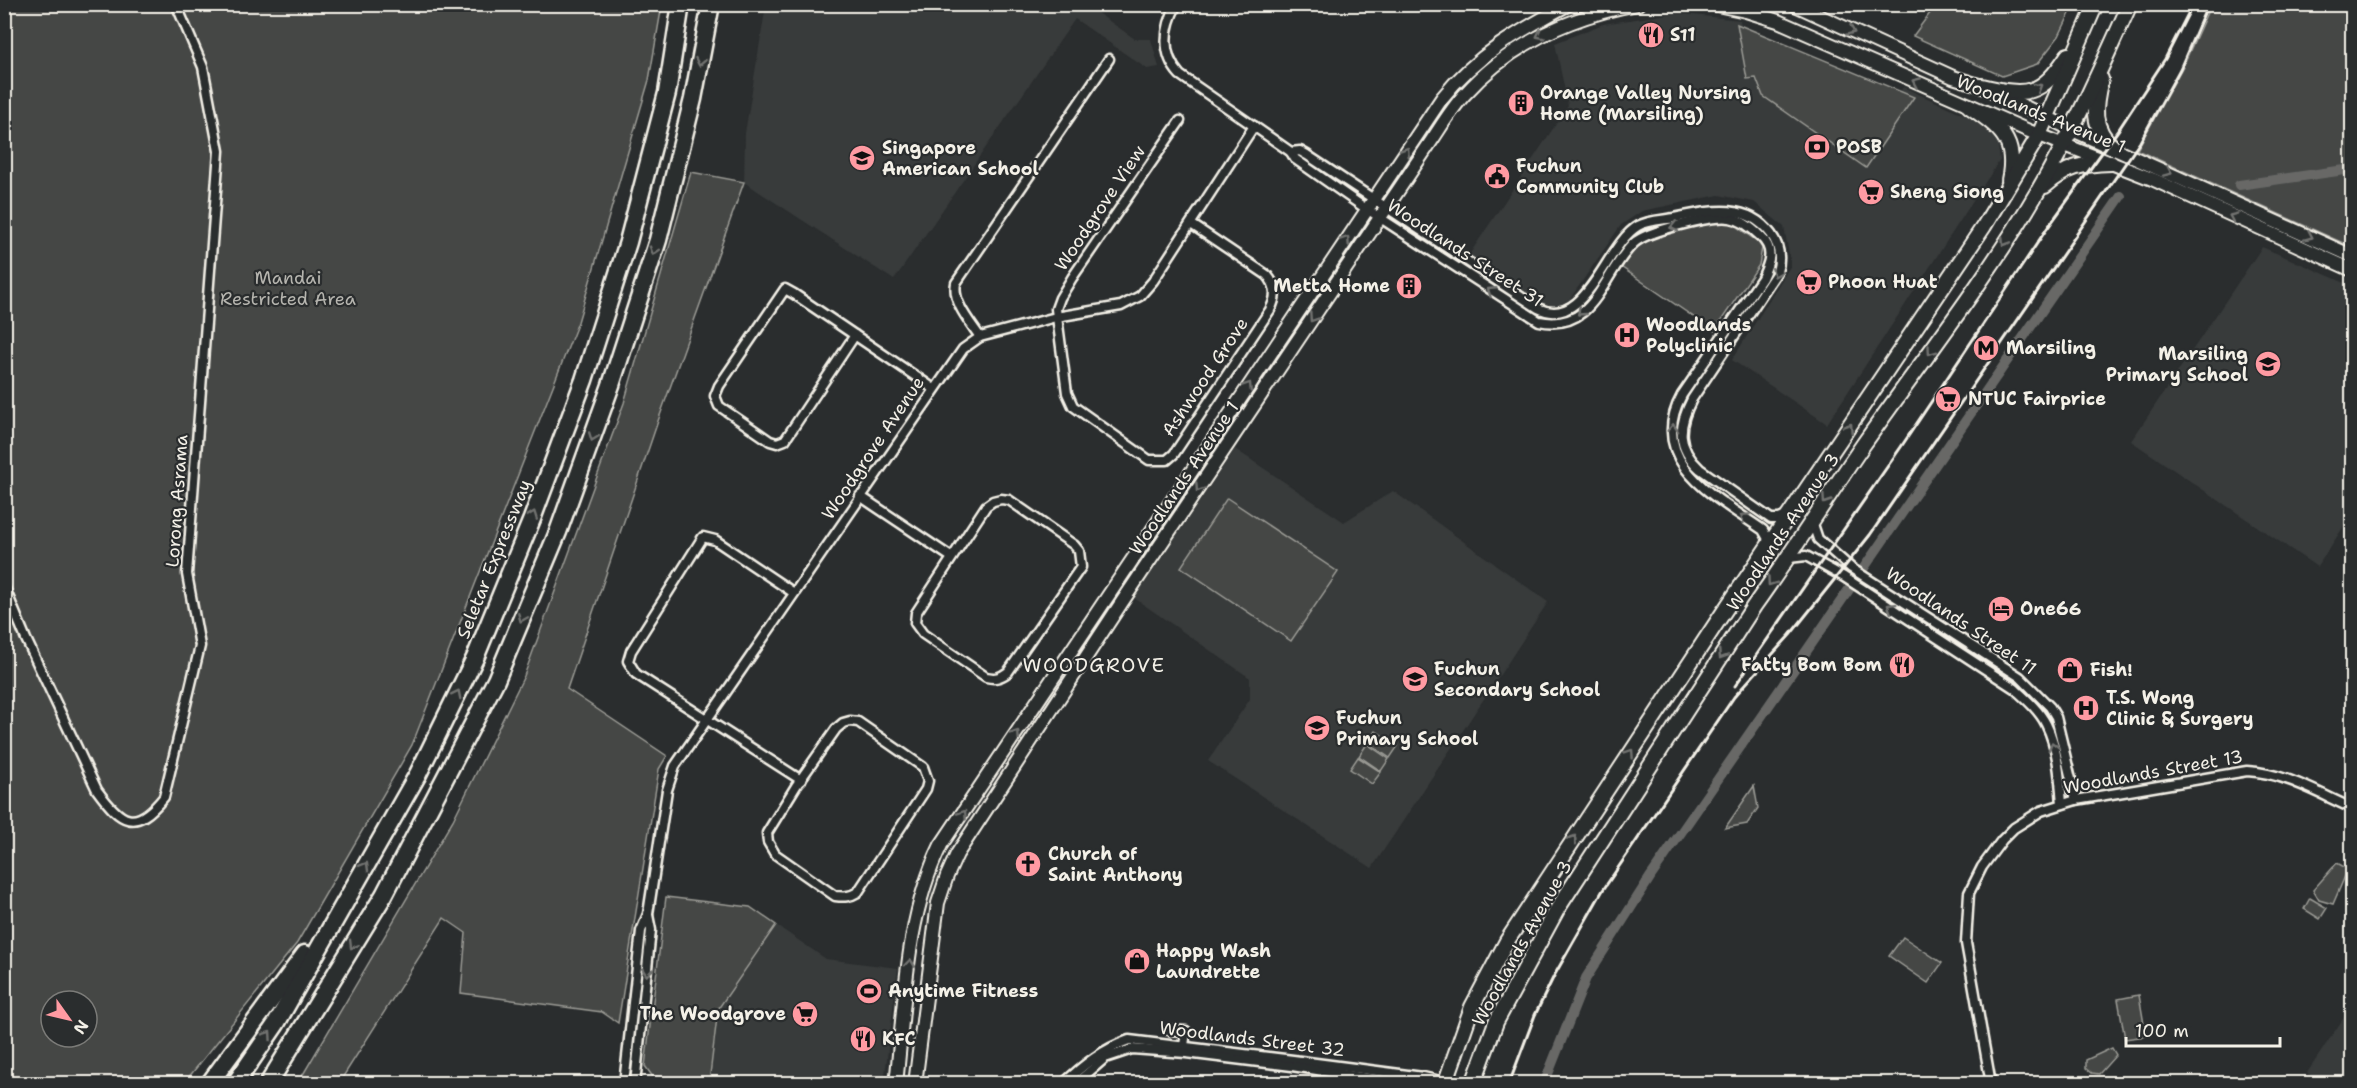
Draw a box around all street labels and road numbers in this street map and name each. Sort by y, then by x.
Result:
street label: Woodlands Avenue 1 [1953,69,2129,159]
street label: Woodgrove View [1049,140,1151,276]
street label: Woodlands Street 31 [1382,193,1548,313]
street label: Ashwood Grove [1156,313,1254,441]
street label: Woodgrove Avenue [816,372,930,524]
street label: Woodlands Avenue 1 [1124,396,1244,560]
street label: Lorong Asrama [160,434,194,568]
street label: Woodlands Avenue 3 [1721,448,1845,616]
street label: Seletar Expressway [451,476,537,642]
street label: Woodlands Street 11 [1881,562,2041,680]
street label: Woodlands Street 13 [2061,744,2245,800]
street label: Woodlands Avenue 3 [1466,856,1578,1030]
street label: Woodlands Street 32 [1158,1016,1346,1062]

